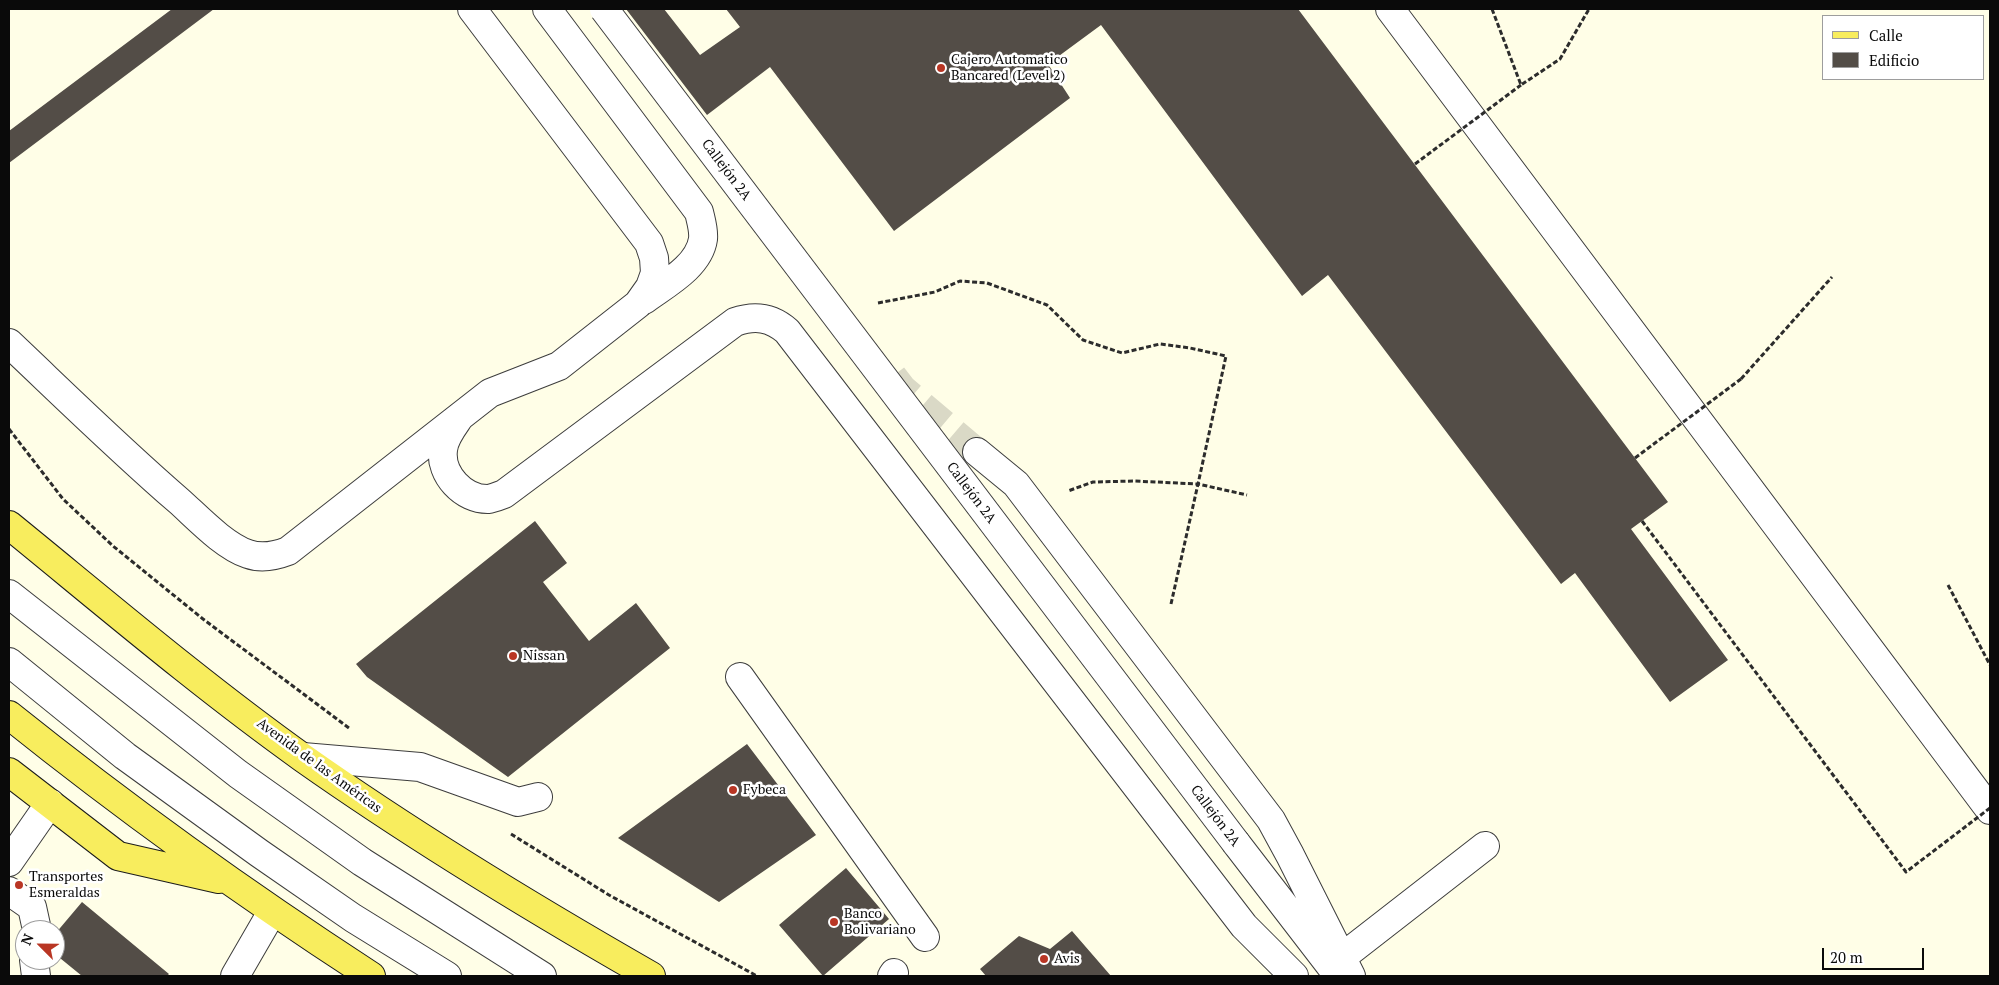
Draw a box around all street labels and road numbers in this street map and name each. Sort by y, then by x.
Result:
street label: Callejón 2A [698,136,754,204]
street label: Callejón 2A [943,459,999,527]
street label: Avenida de las Américas [253,715,385,817]
street label: Callejón 2A [1187,782,1243,850]

